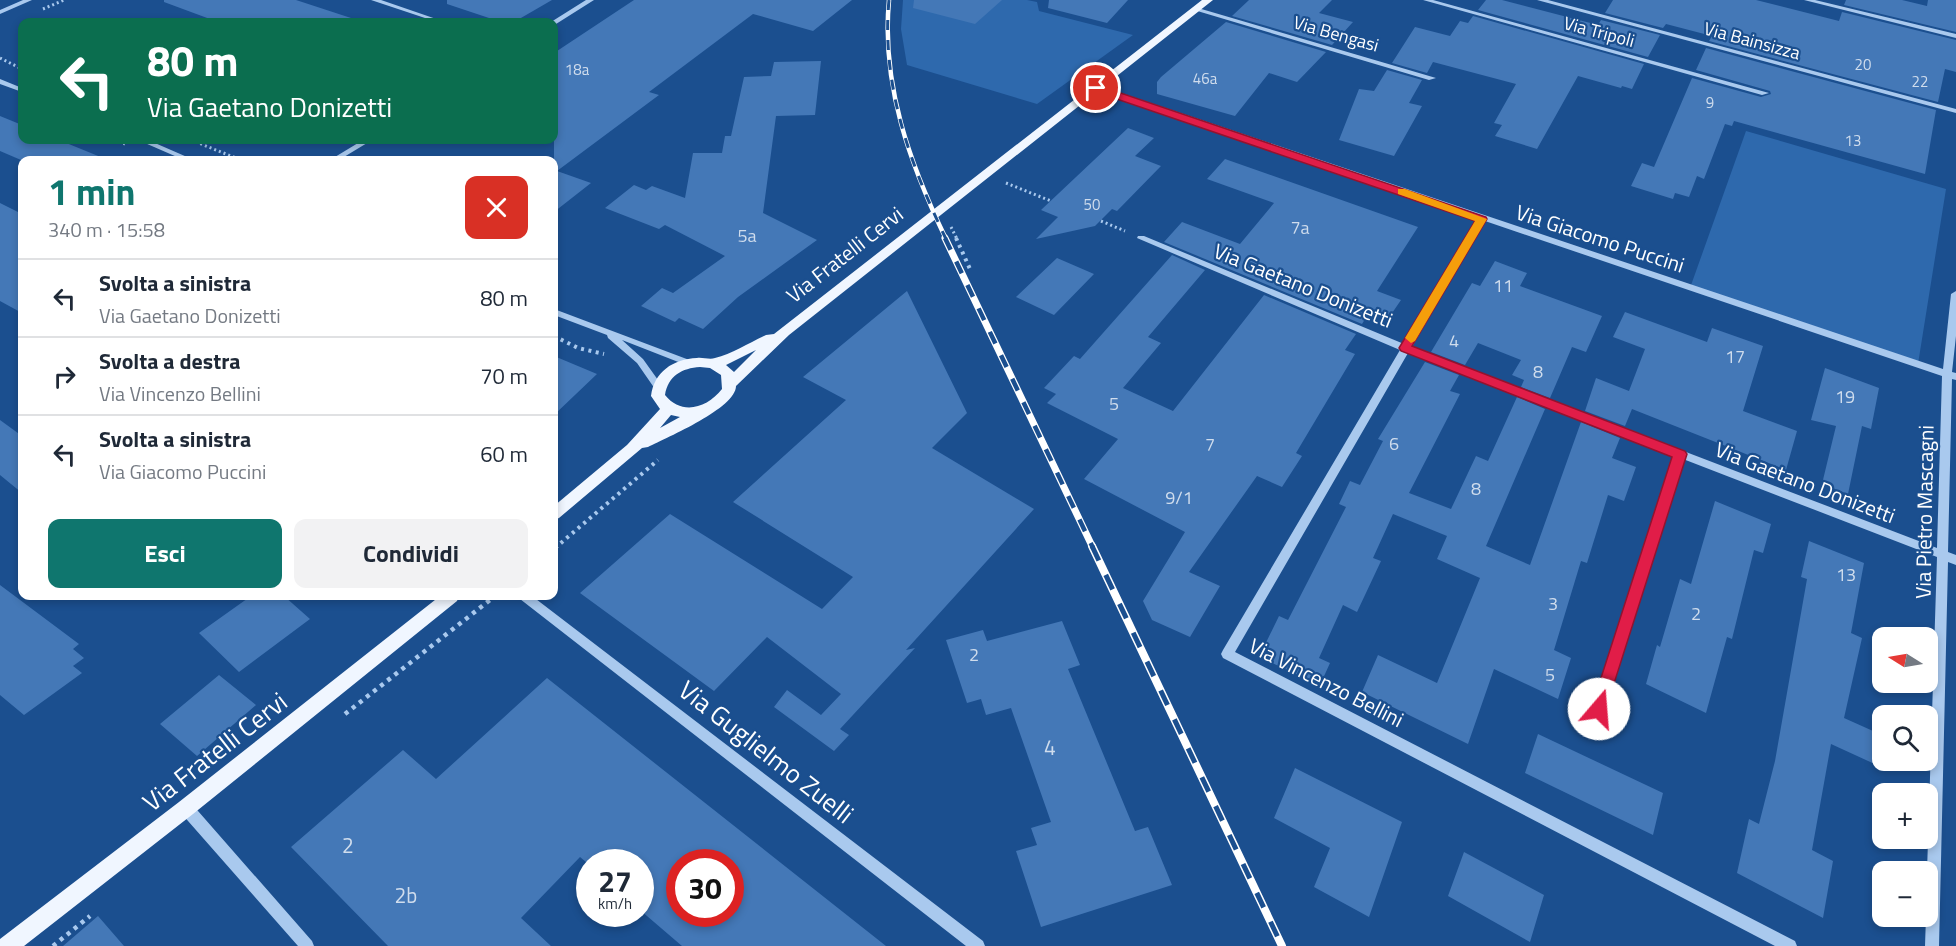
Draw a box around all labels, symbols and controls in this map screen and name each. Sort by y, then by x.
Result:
street label: Via Bengasi [1290,8,1382,59]
street label: Via Tripoli [1561,9,1638,54]
street label: Via Bainsizza [1701,15,1803,66]
text: 80 m [147,28,239,92]
icon: left [48,42,126,120]
house number: 20 [1855,53,1871,76]
house number: 18a [565,58,590,81]
pin [1070,62,1121,113]
house number: 46a [1193,67,1218,90]
house number: 22 [1912,70,1928,93]
icon: arrive [1079,71,1112,104]
text: Via Gaetano Donizetti [147,86,392,127]
house number: 9 [1706,91,1714,114]
house number: 13 [1845,129,1861,152]
text: 1 min [48,164,135,219]
button: close [465,176,528,239]
house number: 50 [1084,193,1100,216]
street label: Via Giacomo Puccini [1512,196,1689,280]
street label: Via Fratelli Cervi [779,198,910,310]
text: 340 m · 15:58 [48,214,165,245]
house number: 7a [1290,214,1310,241]
house number: 5a [737,222,757,249]
street label: Via Gaetano Donizetti [1209,235,1398,336]
text: Svolta a sinistra [99,266,251,300]
house number: 11 [1493,272,1513,299]
text: 80 m [480,281,528,315]
icon: left [48,282,81,315]
text: Via Gaetano Donizetti [99,300,281,331]
house number: 4 [1449,327,1459,354]
house number: 17 [1725,343,1745,370]
text: Svolta a destra [99,344,241,378]
house number: 8 [1533,358,1543,385]
text: 70 m [480,359,528,393]
icon: right [48,360,81,393]
text: Via Vincenzo Bellini [99,378,261,409]
house number: 19 [1835,383,1855,410]
house number: 5 [1109,390,1119,417]
text: Svolta a sinistra [99,422,251,456]
street label: Via Pietro Mascagni [1906,425,1942,599]
house number: 6 [1389,430,1399,457]
house number: 7 [1205,431,1215,458]
street label: Via Gaetano Donizetti [1711,433,1900,531]
text: 60 m [480,437,528,471]
icon: left [48,438,81,471]
text: Via Giacomo Puccini [99,456,266,487]
house number: 8 [1471,475,1481,502]
house number: 9/1 [1165,484,1193,511]
button: Esci [48,519,282,588]
button: Condividi [294,519,528,588]
house number: 13 [1836,561,1856,588]
house number: 3 [1548,590,1558,617]
house number: 2 [1691,600,1701,627]
north arrow [1872,627,1938,693]
map controls [1872,627,1938,927]
street label: Via Vincenzo Bellini [1244,629,1409,735]
house number: 2 [969,641,979,668]
house number: 5 [1545,661,1555,688]
street label: Via Guglielmo Zuelli [670,671,862,833]
position arrow [1567,677,1631,741]
street label: Via Fratelli Cervi [134,682,296,821]
button: search [1872,705,1938,771]
house number: 4 [1044,731,1056,763]
button: + [1872,783,1938,849]
house number: 2 [342,829,354,861]
speed limit sign: 30 [666,849,744,927]
text: 27 [598,858,632,904]
button: − [1872,861,1938,927]
house number: 2b [395,879,417,911]
text: km/h [598,892,632,915]

